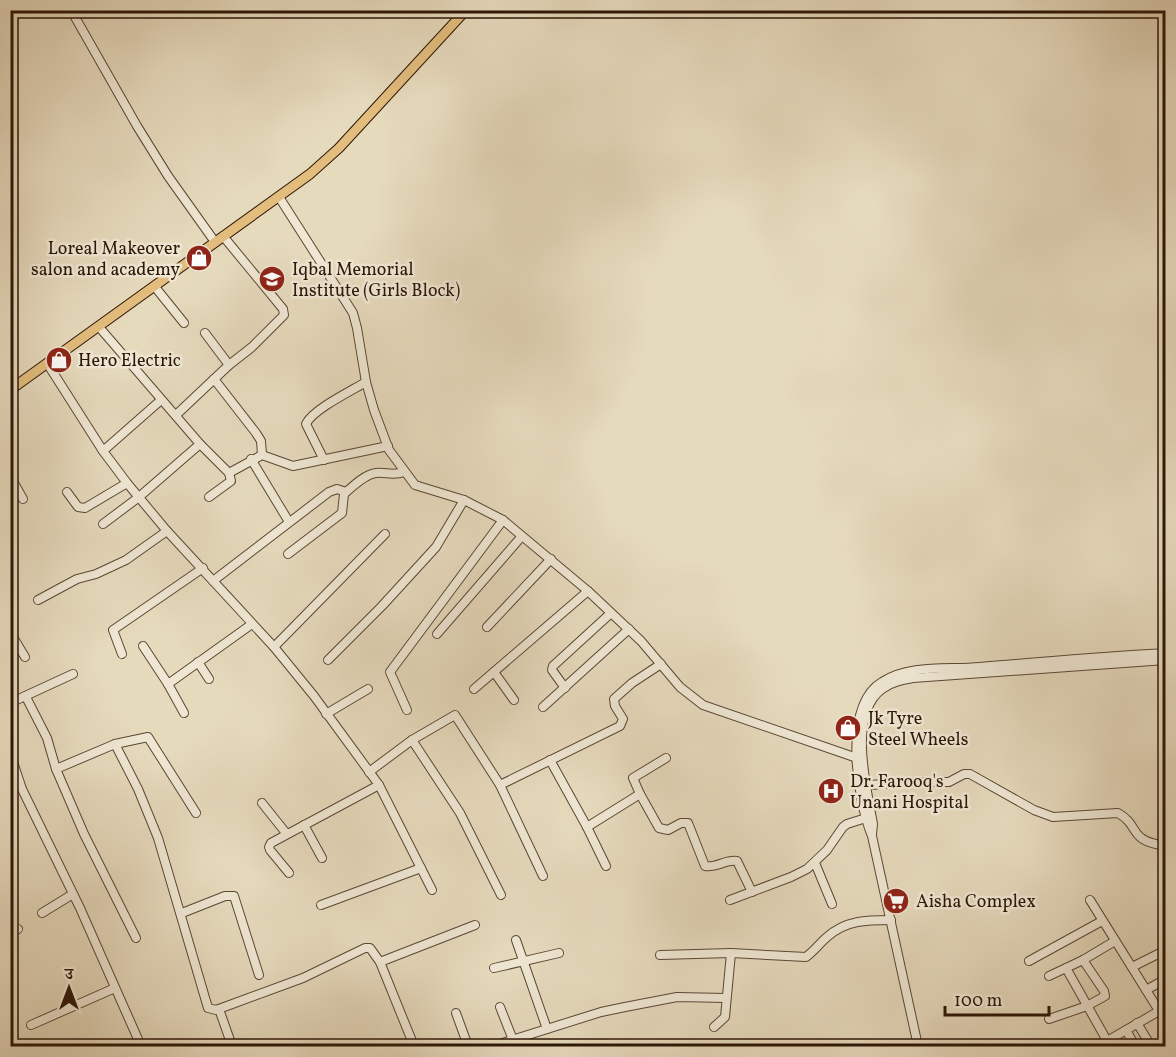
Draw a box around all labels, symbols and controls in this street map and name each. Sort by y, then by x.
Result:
place label: Loreal Makeover salon and academy [31,237,180,283]
shop icon: Loreal Makeover salon and academy [184,243,214,273]
place label: Iqbal Memorial Institute (Girls Block) [292,258,460,304]
school or university icon: Iqbal Memorial Institute (Girls Block) [257,264,287,294]
shop icon: Hero Electric [44,345,74,375]
place label: Hero Electric [78,349,181,374]
place label: Jk Tyre Steel Wheels [868,707,968,753]
shop icon: Jk Tyre Steel Wheels [833,713,863,743]
place label: Dr. Farooq's Unani Hospital [850,770,969,816]
hospital icon: Dr. Farooq's Unani Hospital [816,776,846,806]
supermarket icon: Aisha Complex [881,886,911,916]
place label: Aisha Complex [916,890,1036,915]
north arrow [39,958,99,1018]
text: उ [64,964,75,986]
scale bar [945,979,1048,1017]
text: 100 m [954,989,1003,1014]

